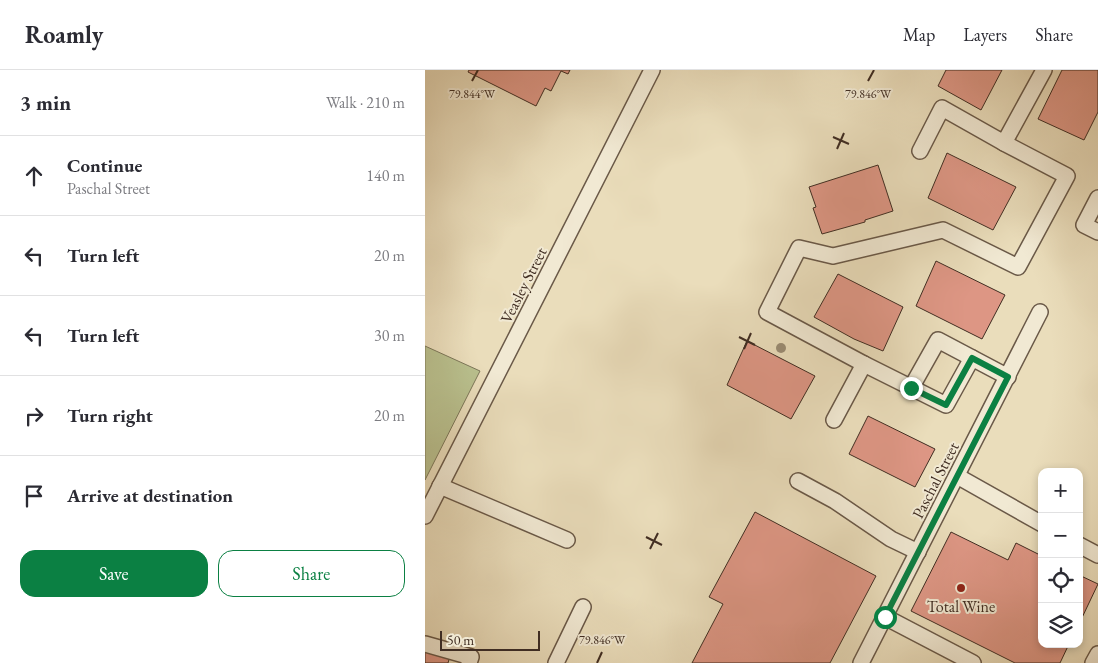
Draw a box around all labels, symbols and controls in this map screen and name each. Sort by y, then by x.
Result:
text: Roamly [25,19,103,50]
text: Map [903,23,935,46]
text: Layers [963,23,1007,46]
text: Share [1035,23,1073,46]
text: 79.844°W [449,86,496,102]
text: 79.846°W [845,86,892,102]
text: 3 min [20,89,71,116]
text: Walk · 210 m [326,92,405,113]
text: Continue [67,153,142,178]
icon: ahead [20,162,48,190]
text: 140 m [366,165,405,186]
text: Paschal Street [67,178,150,199]
icon: left [20,242,48,270]
text: Turn left [67,243,139,268]
street label: Veasley Street [495,244,552,327]
text: 20 m [374,245,405,266]
icon: left [20,322,48,350]
text: Turn left [67,323,139,348]
text: 30 m [374,325,405,346]
route end [900,377,923,400]
icon: right [20,402,48,430]
text: Turn right [67,403,153,428]
text: 20 m [374,405,405,426]
street label: Paschal Street [907,439,964,522]
map controls [1038,468,1083,648]
button: + [1038,468,1083,513]
icon: arrive [20,482,48,510]
text: Arrive at destination [67,483,233,508]
button: − [1038,513,1083,558]
button: Save [20,550,208,597]
button: Share [218,550,405,597]
button: locate [1038,558,1083,603]
marker: Total Wine [955,582,967,594]
place label: Total Wine [927,596,995,617]
button: layers [1038,603,1083,648]
route start [874,606,897,629]
scale bar [440,628,540,651]
text: 50 m [447,631,474,649]
text: 79.846°W [579,632,626,648]

